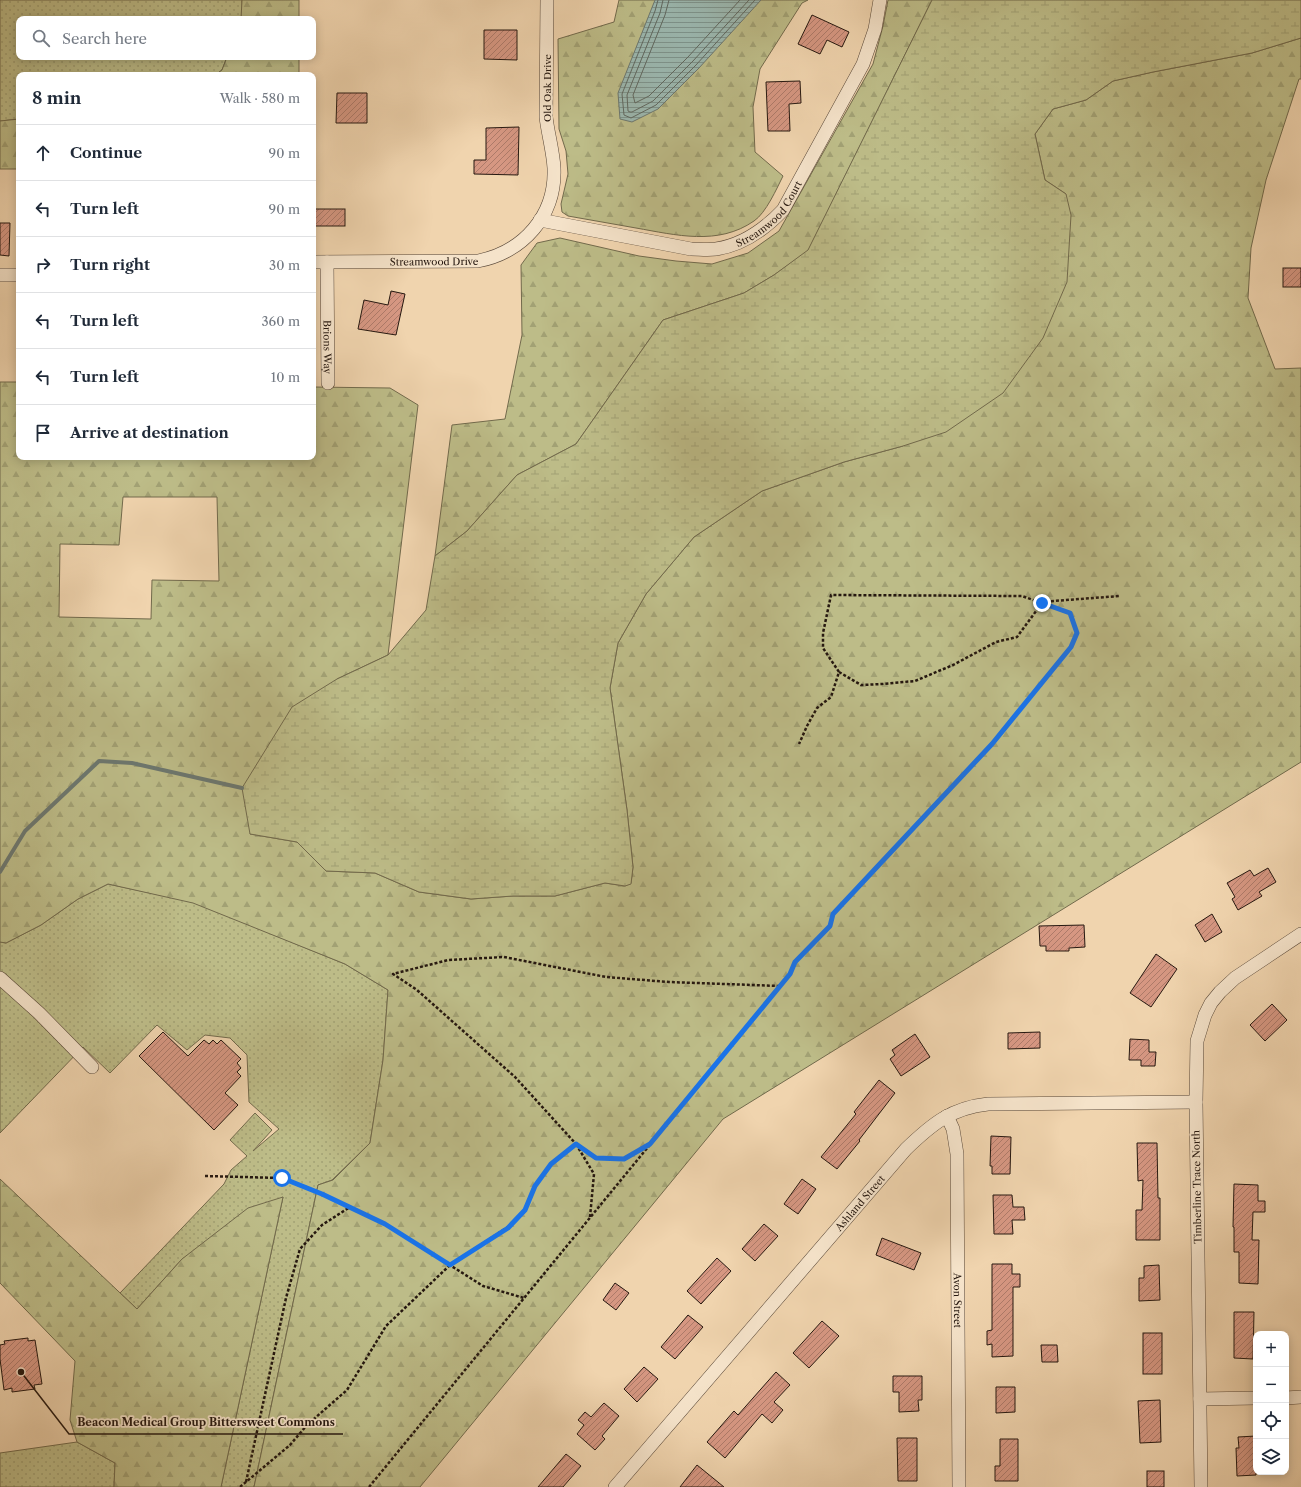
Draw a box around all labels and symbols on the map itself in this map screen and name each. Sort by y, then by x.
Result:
street label: Old Oak Drive [541,54,554,122]
street label: Streamwood Court [734,178,805,250]
street label: Streamwood Drive [390,254,479,268]
street label: Brions Way [321,320,334,374]
route end [1033,594,1051,612]
street label: Timberline Trace North [1189,1129,1204,1244]
route start [273,1169,291,1187]
street label: Ashland Street [831,1172,888,1234]
street label: Avon Street [951,1272,965,1329]
callout: Beacon Medical Group Bittersweet Commons [69,1411,343,1434]
text: Beacon Medical Group Bittersweet Commons [77,1415,335,1429]

